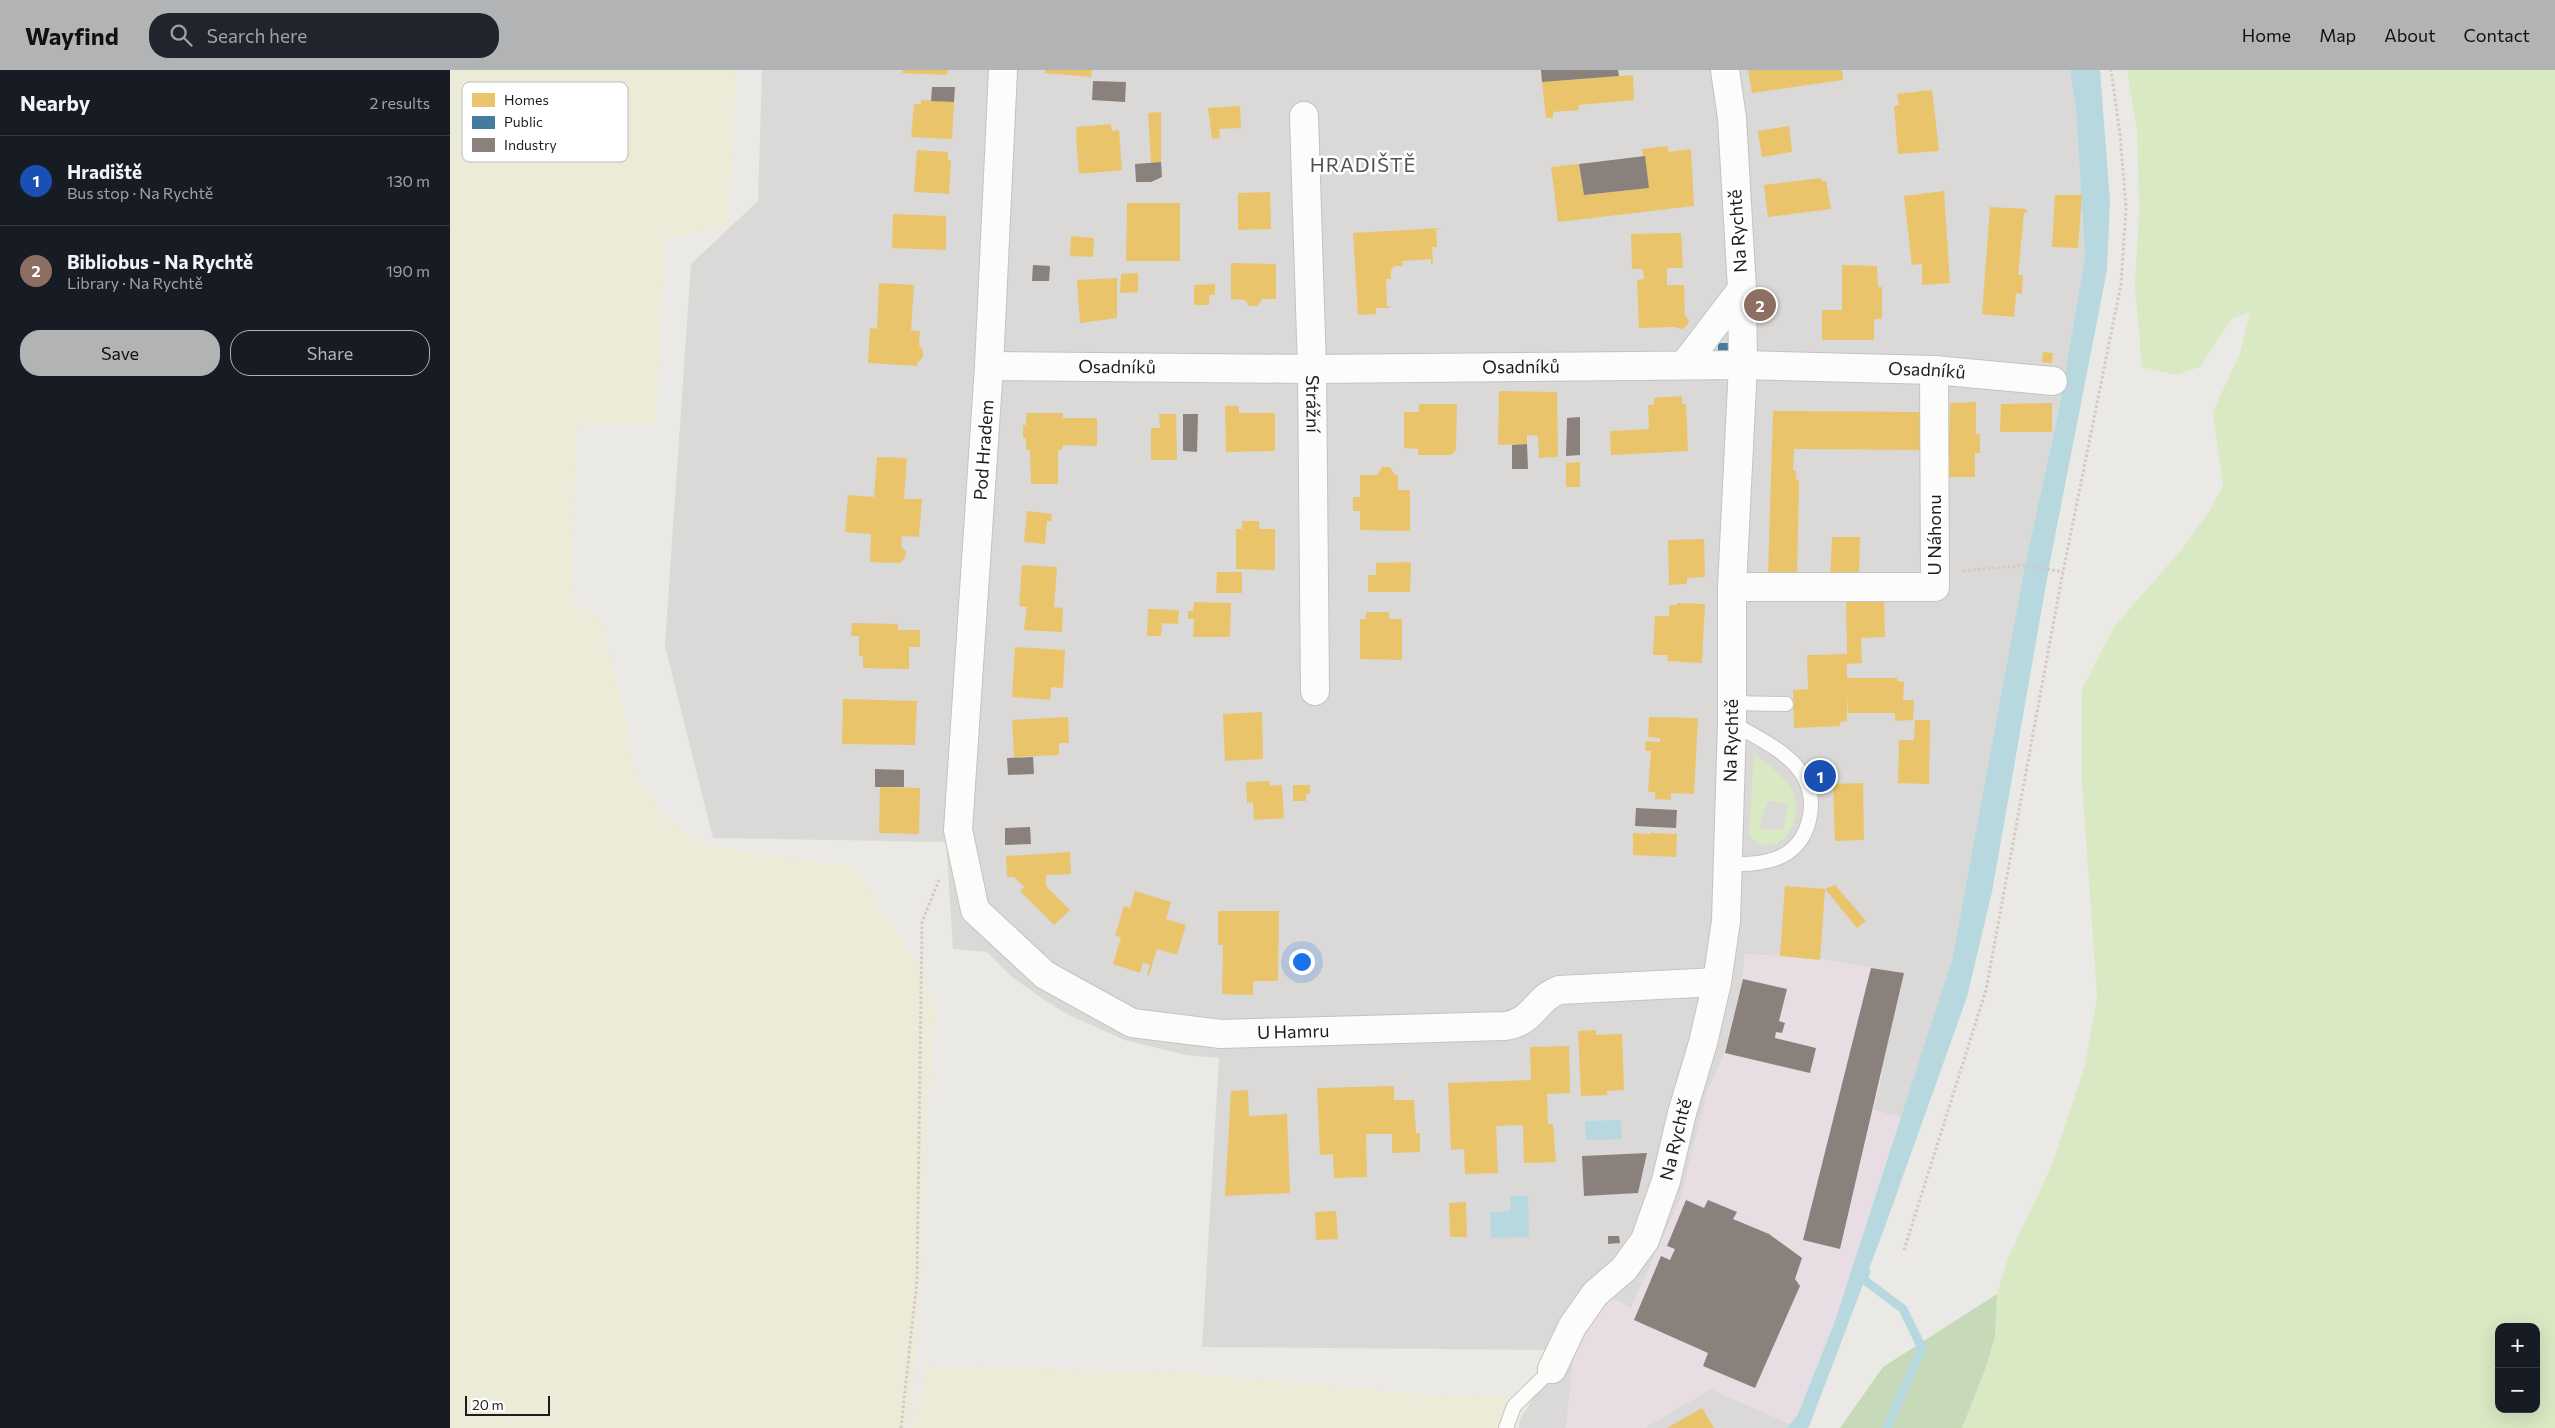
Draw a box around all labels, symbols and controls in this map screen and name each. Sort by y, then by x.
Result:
search box [149,13,499,58]
text: Wayfind [25,21,119,50]
icon: search [167,21,195,49]
text: Search here [207,24,307,47]
text: Home [2242,24,2291,46]
text: Map [2319,24,2356,46]
text: About [2384,24,2436,46]
text: Contact [2464,24,2530,46]
legend [462,82,628,162]
text: Nearby [20,90,90,115]
text: Homes [504,91,549,108]
text: 2 results [369,93,430,112]
text: Public [504,113,543,130]
text: Industry [504,136,557,153]
district label: HRADIŠTĚ [1310,152,1416,176]
text: Hradiště [67,160,142,183]
text: 1 [32,171,40,190]
text: 130 m [387,171,430,190]
text: Bus stop · Na Rychtě [67,183,213,202]
street label: Na Rychtě [1723,189,1751,273]
text: Bibliobus - Na Rychtě [67,250,253,273]
text: 2 [31,261,41,280]
text: 190 m [386,261,430,280]
text: Library · Na Rychtě [67,273,203,292]
pin: 2 [1744,286,1776,324]
button: Save [20,330,220,376]
button: Share [230,330,430,376]
street label: Osadníků [1078,355,1156,378]
street label: Osadníků [1482,355,1560,377]
street label: Osadníků [1888,357,1967,383]
street label: Strážní [1302,375,1325,434]
street label: Pod Hradem [969,399,998,501]
street label: U Náhonu [1923,495,1945,575]
street label: Na Rychtě [1718,699,1742,783]
pin: 1 [1804,757,1836,795]
your location [1289,949,1315,975]
street label: U Hamru [1257,1019,1330,1043]
street label: Na Rychtě [1655,1096,1696,1182]
map controls [2495,1323,2540,1413]
button: + [2495,1323,2540,1368]
button: − [2495,1368,2540,1413]
scale bar [465,1393,550,1416]
text: 20 m [472,1396,504,1413]

